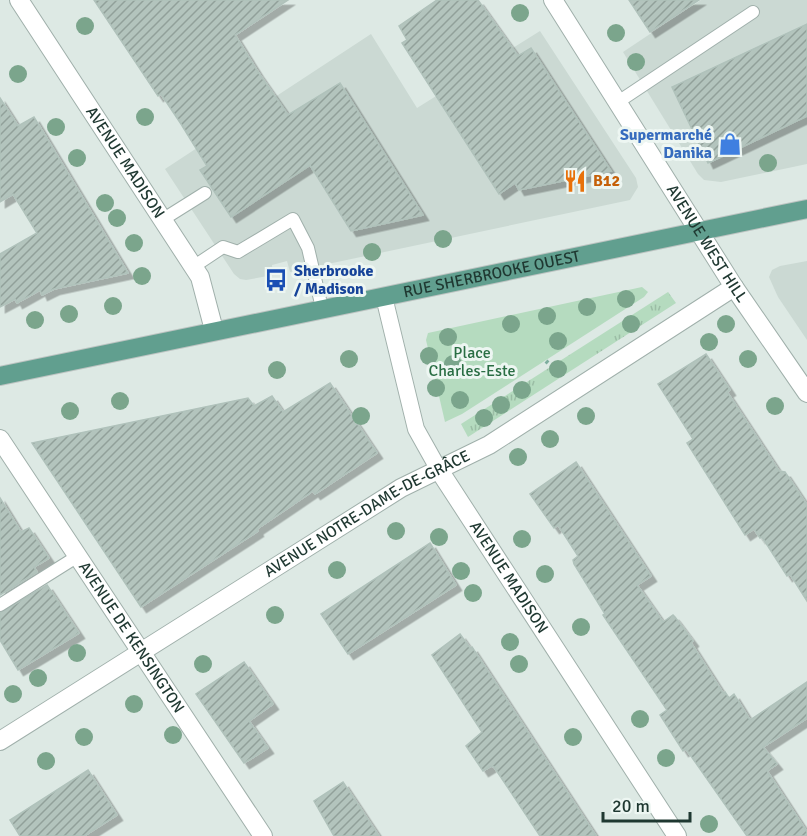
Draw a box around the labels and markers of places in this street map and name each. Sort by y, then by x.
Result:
place label: Supermarché Danika [620,125,712,163]
shop icon: Supermarché Danika [717,131,743,157]
restaurant icon: B12 [562,168,588,194]
place label: B12 [593,171,620,191]
place label: Sherbrooke / Madison [294,261,373,299]
bus stop icon: Sherbrooke / Madison [263,267,289,293]

